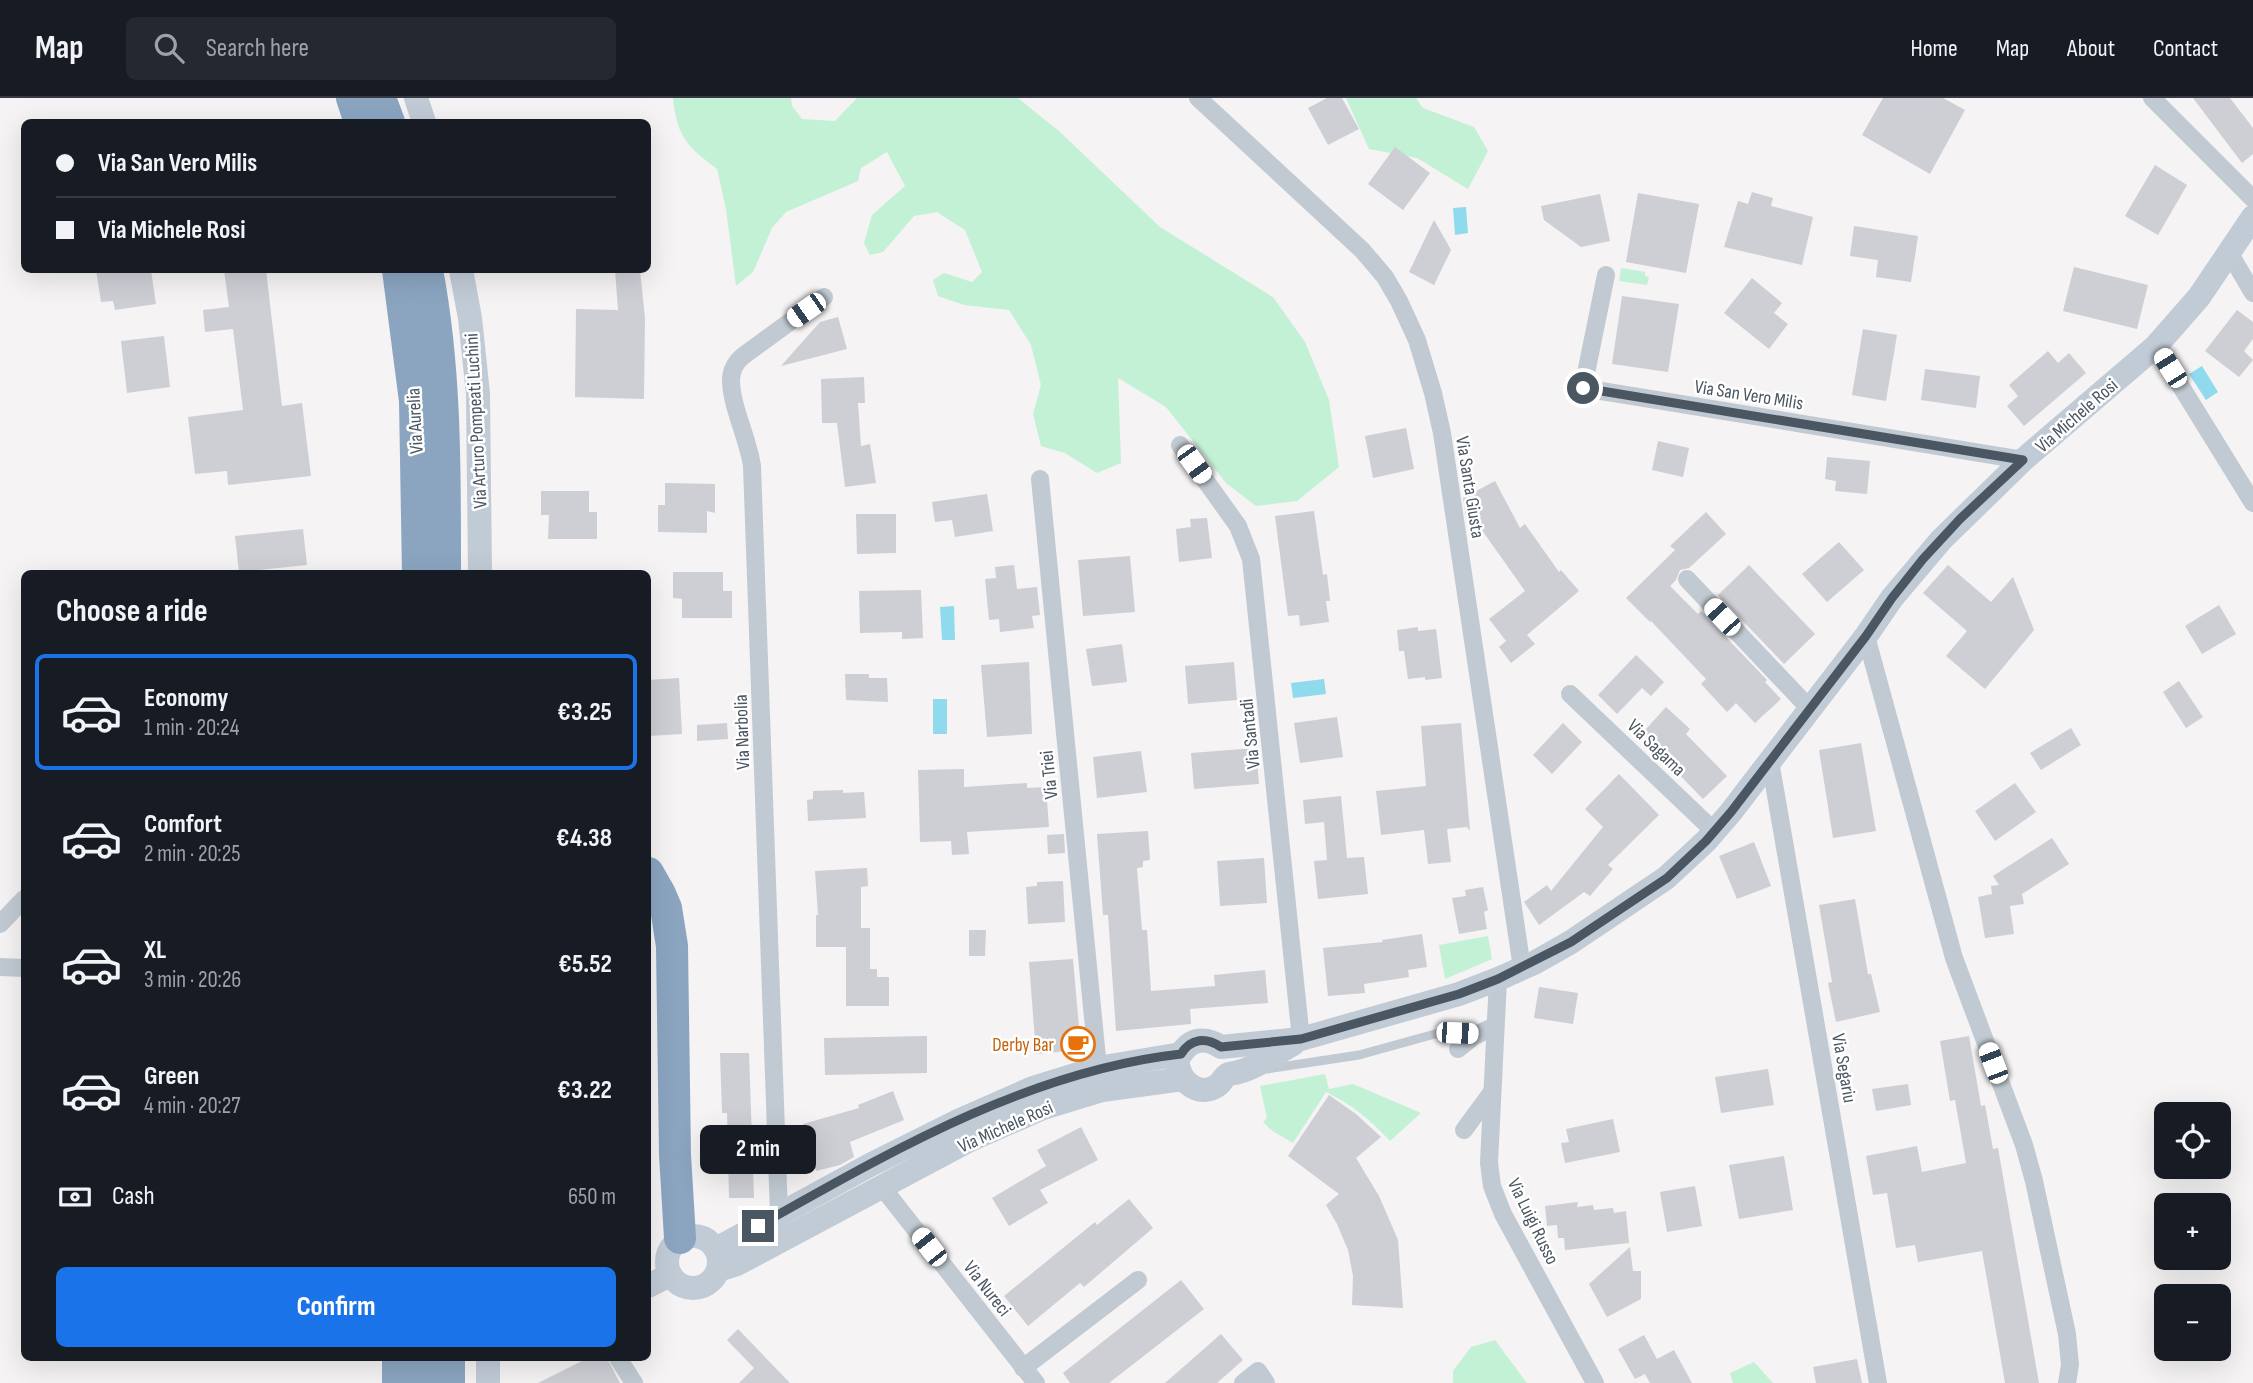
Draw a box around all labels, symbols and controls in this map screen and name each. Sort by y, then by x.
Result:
search box [126,17,616,80]
text: Map [35,28,84,68]
icon: search [150,29,188,67]
text: Search here [206,33,309,64]
text: Home [1910,34,1958,63]
text: Map [1996,34,2029,63]
text: About [2067,34,2115,63]
text: Contact [2153,34,2218,63]
text: Via San Vero Milis [98,148,257,179]
text: Via Michele Rosi [98,215,246,246]
car [783,289,830,331]
street label: Via Arturo Pompeati Luchini [460,333,493,509]
car [2150,345,2191,391]
route start [1567,372,1599,404]
street label: Via Michele Rosi [2031,374,2123,458]
street label: Via San Vero Milis [1693,376,1805,415]
street label: Via Aurelia [402,387,429,455]
street label: Via Santa Giusta [1450,435,1489,540]
car [1174,441,1215,487]
text: Choose a ride [56,592,208,631]
car [1700,594,1745,640]
icon: car [60,681,123,744]
text: Economy [144,683,228,714]
street label: Via Narbolia [730,694,755,770]
text: €3.25 [557,697,612,728]
street label: Via Santadi [1235,698,1266,770]
text: 1 min · 20:24 [144,714,239,742]
street label: Via Sagama [1622,715,1690,781]
street label: Via Triei [1035,749,1063,800]
icon: car [60,807,123,870]
text: Comfort [144,809,222,840]
text: €4.38 [556,823,612,854]
text: 2 min · 20:25 [144,840,240,868]
icon: car [60,933,123,996]
text: XL [144,935,166,966]
text: €5.52 [558,949,612,980]
text: 3 min · 20:26 [144,966,241,994]
car [1436,1022,1479,1044]
cafe icon: Derby Bar [1059,1025,1097,1063]
street label: Via Segariu [1826,1032,1861,1105]
place label: Derby Bar [992,1034,1055,1057]
car [1976,1040,2011,1086]
icon: car [60,1059,123,1122]
text: Green [144,1061,199,1092]
text: €3.22 [557,1075,612,1106]
text: 4 min · 20:27 [144,1092,241,1120]
street label: Via Michele Rosi [955,1096,1057,1159]
map controls [2154,1102,2231,1361]
button: locate [2154,1102,2231,1179]
callout: 2 min [700,1124,816,1174]
text: 2 min [736,1135,780,1163]
street label: Via Luigi Russo [1502,1175,1563,1269]
icon: cash [56,1178,94,1216]
text: Cash [112,1181,155,1212]
text: 650 m [568,1183,616,1211]
button: + [2154,1193,2231,1270]
route end [742,1210,774,1242]
car [908,1224,951,1270]
street label: Via Nureci [958,1257,1016,1321]
button: Confirm [56,1267,616,1347]
button: − [2154,1284,2231,1361]

